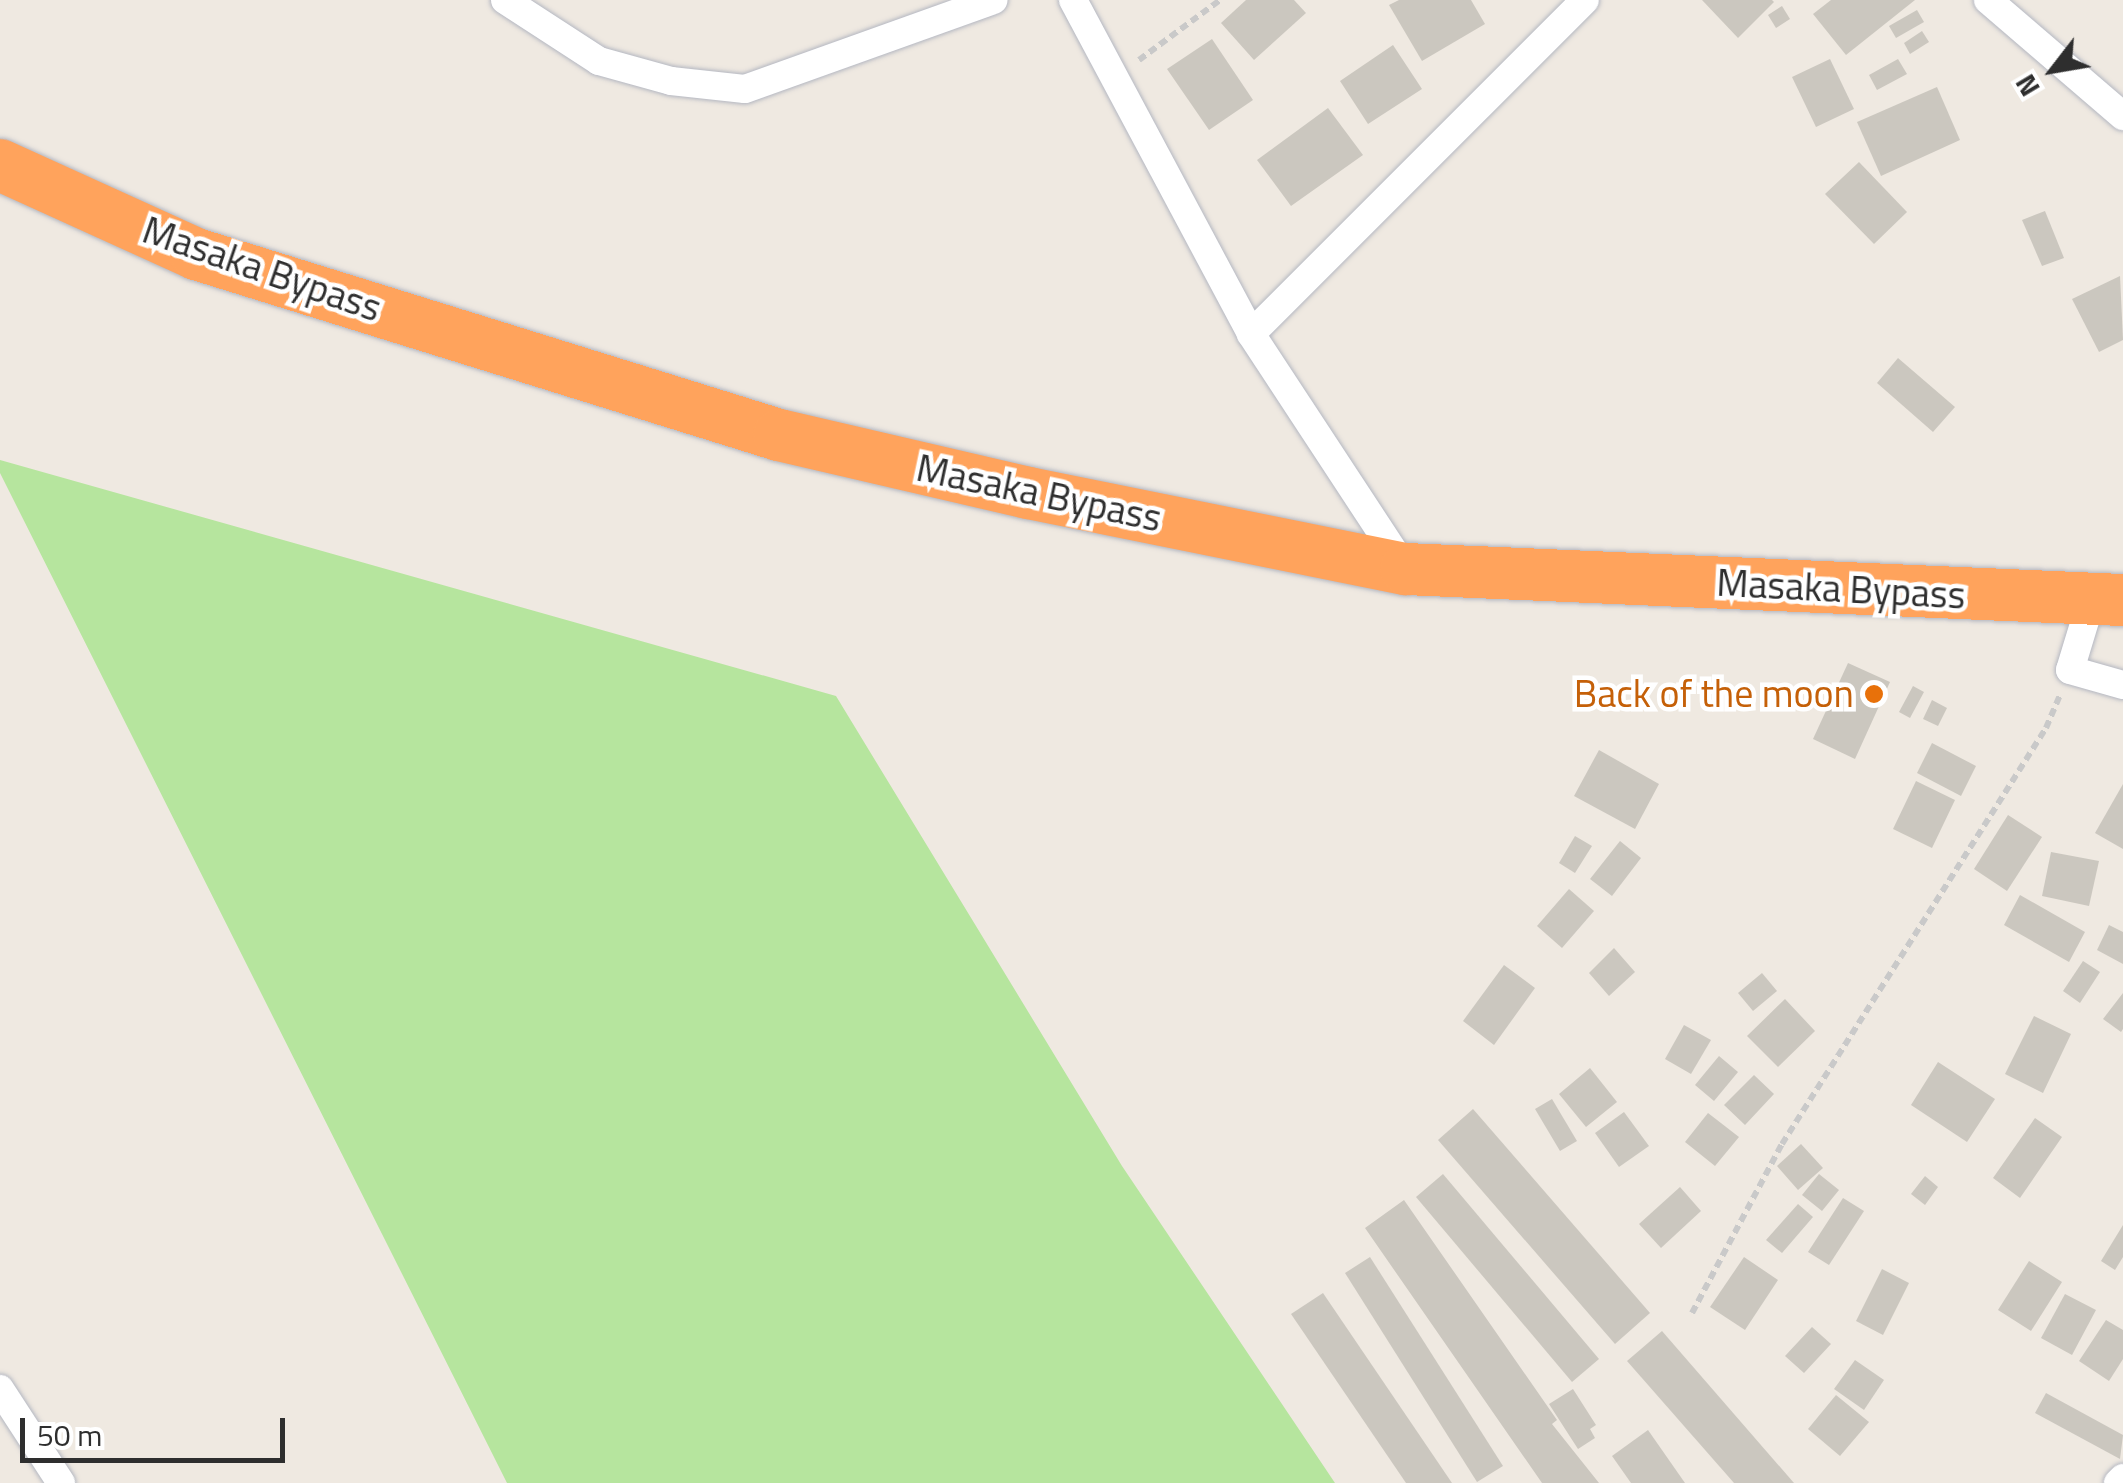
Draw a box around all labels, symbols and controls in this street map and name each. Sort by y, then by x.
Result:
north arrow [2003,20,2103,120]
text: N [2003,66,2050,105]
street label: Masaka Bypass [137,207,387,331]
street label: Masaka Bypass [912,445,1166,541]
street label: Masaka Bypass [1715,560,1967,618]
place label: Back of the moon [1574,671,1854,717]
marker: Back of the moon [1863,683,1885,705]
scale bar [25,1398,290,1460]
text: 50 m [37,1412,102,1458]

